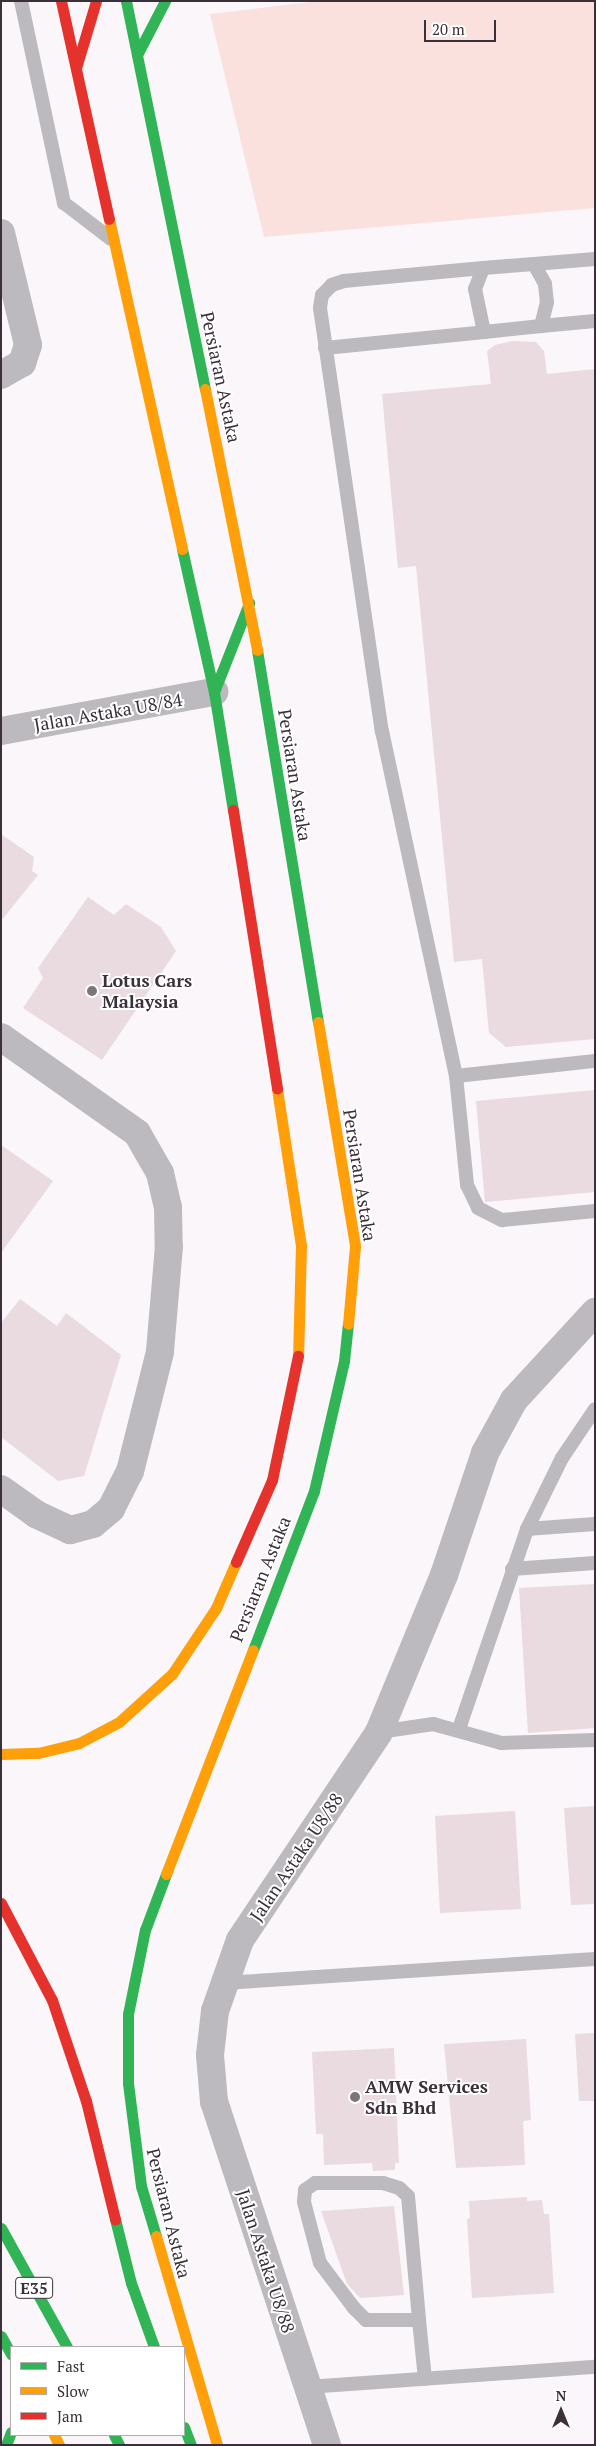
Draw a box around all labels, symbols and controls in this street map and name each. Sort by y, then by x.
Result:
scale bar [426,10,498,42]
text: 20 m [432,19,465,39]
street label: Persiaran Astaka [197,309,245,445]
street label: Jalan Astaka U8/84 [32,688,184,736]
street label: Persiaran Astaka [274,707,316,843]
place label: Lotus Cars Malaysia [102,970,192,1012]
marker: Lotus Cars Malaysia [86,985,98,997]
street label: Persiaran Astaka [339,1107,381,1243]
street label: Persiaran Astaka [225,1513,295,1645]
street label: Jalan Astaka U8/88 [245,1789,347,1925]
place label: AMW Services Sdn Bhd [365,2076,488,2118]
marker: AMW Services Sdn Bhd [349,2091,361,2103]
street label: Persiaran Astaka [142,2145,196,2281]
street label: Jalan Astaka U8/88 [232,2186,300,2336]
road number: E35 [14,2274,54,2302]
legend [10,2346,185,2436]
text: Fast [57,2356,85,2376]
text: Slow [57,2381,89,2401]
north arrow [536,2386,586,2436]
text: N [556,2386,566,2405]
text: Jam [57,2406,83,2426]

